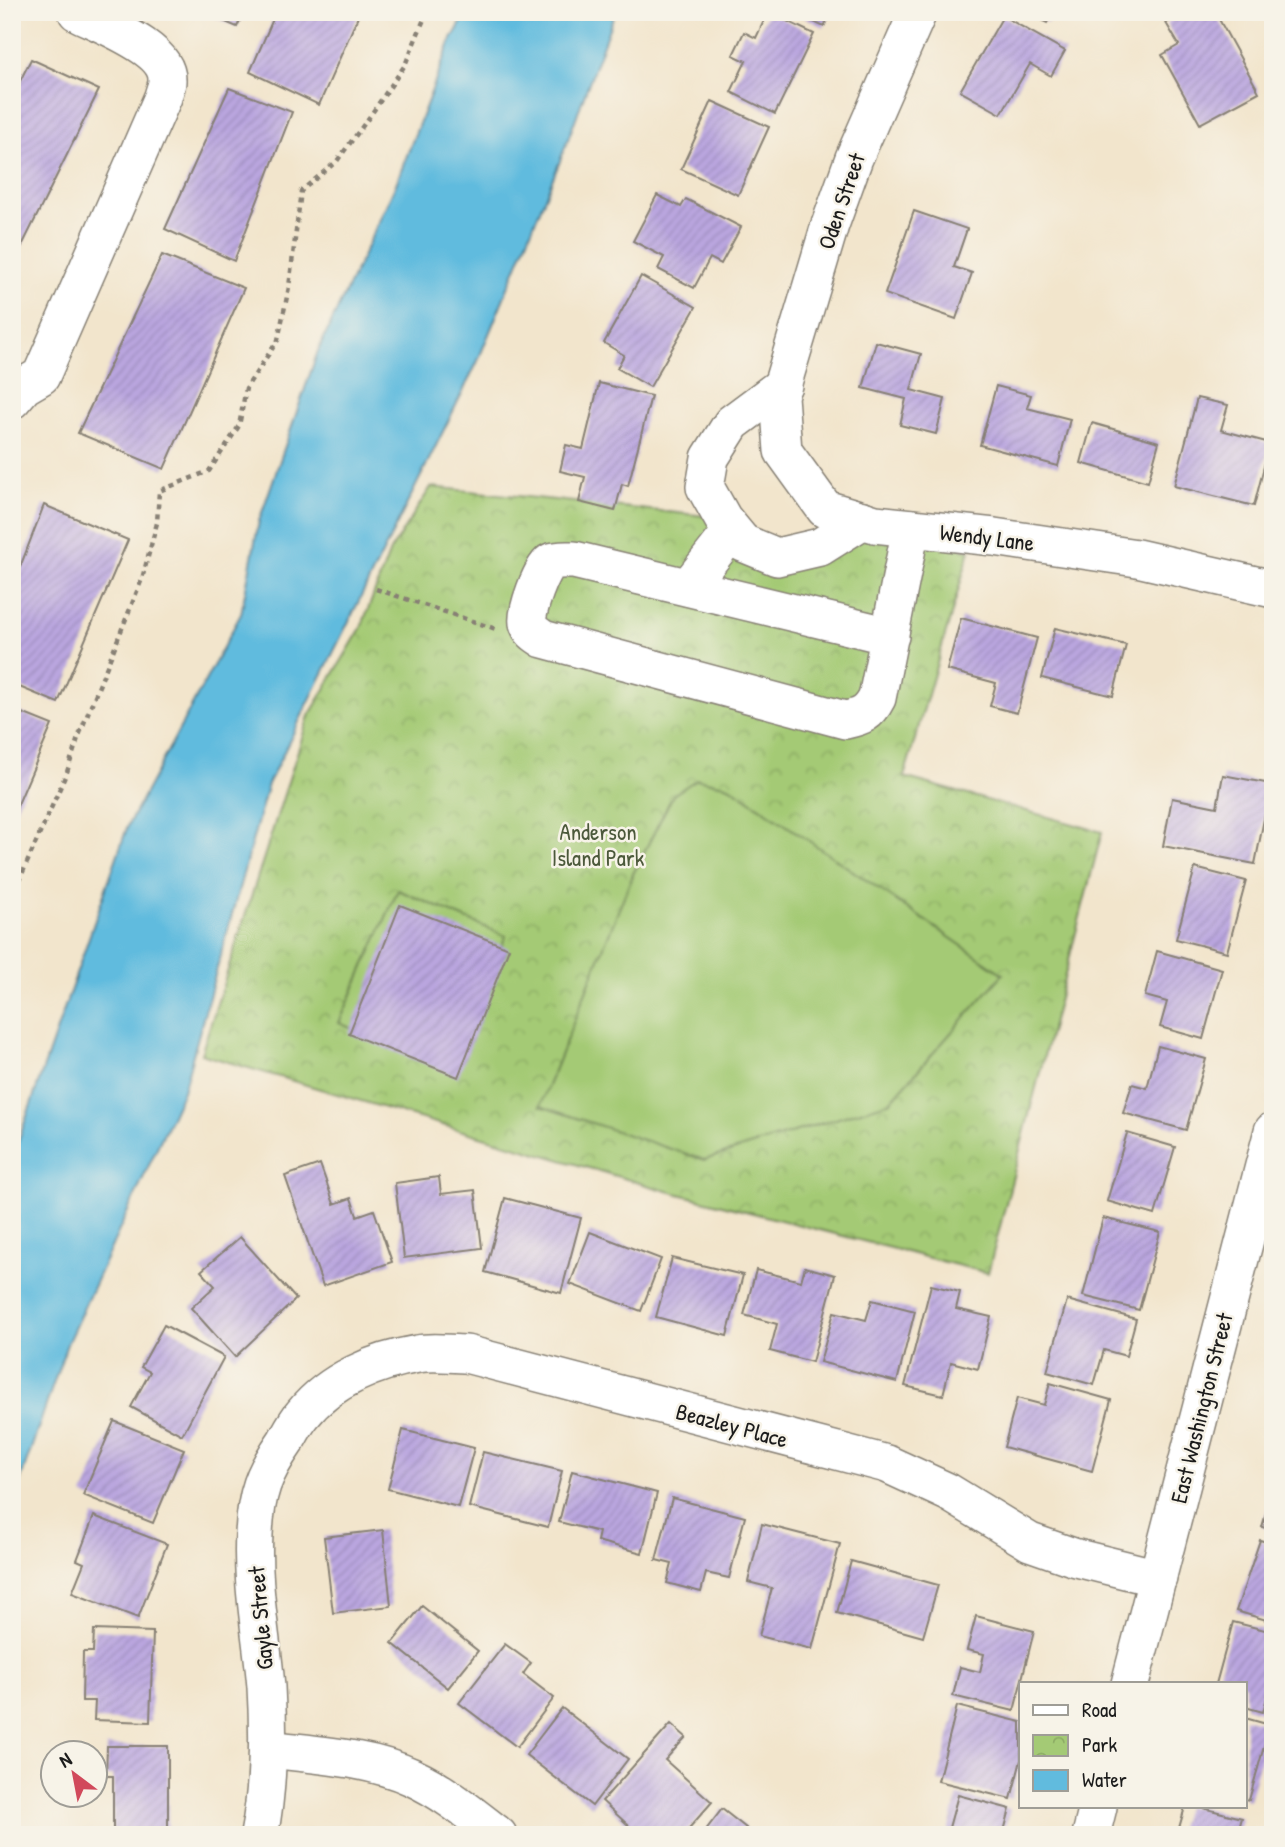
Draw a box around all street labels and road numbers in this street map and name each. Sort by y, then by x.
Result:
street label: Oden Street [810,148,872,253]
street label: Wendy Lane [938,516,1036,558]
street label: East Washington Street [1162,1309,1240,1506]
street label: Beazley Place [673,1395,791,1455]
street label: Gayle Street [240,1564,280,1671]

